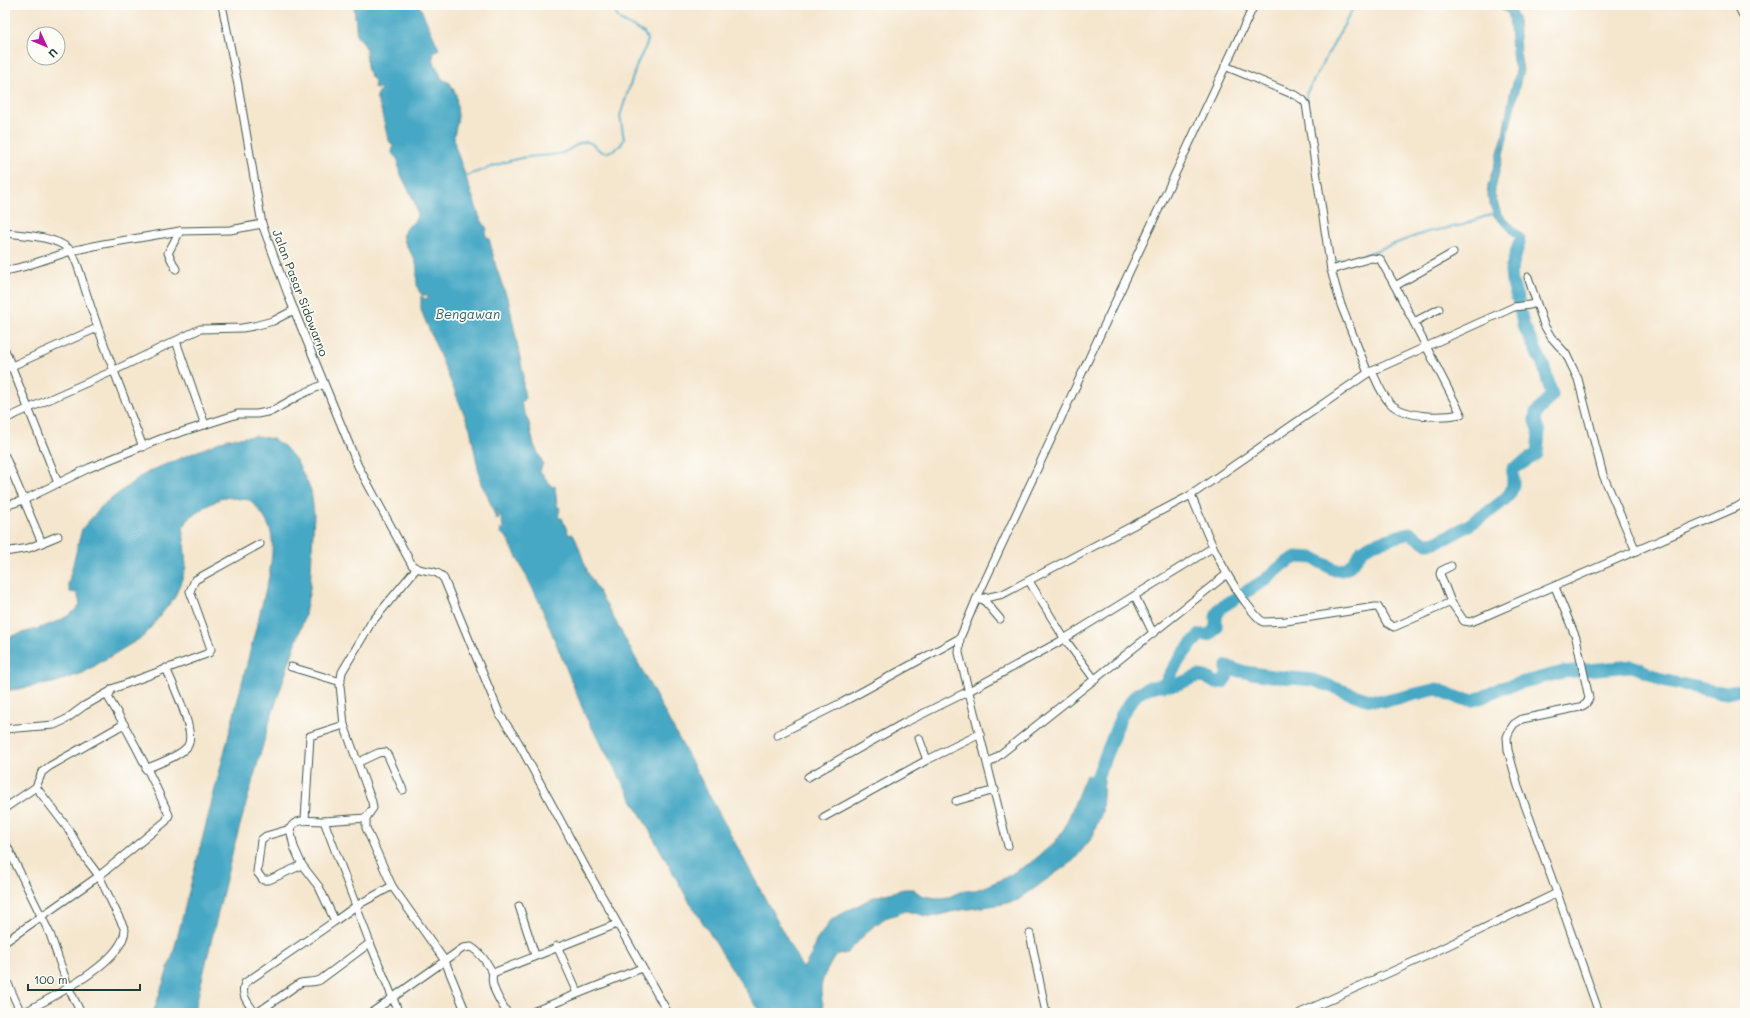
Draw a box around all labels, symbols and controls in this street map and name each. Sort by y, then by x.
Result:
north arrow [26,26,66,66]
text: U [45,45,62,61]
street label: Jalan Pasar Sidowarno [269,227,333,358]
water label: Bengawan [436,305,500,322]
scale bar [28,966,140,992]
text: 100 m [34,971,68,987]

